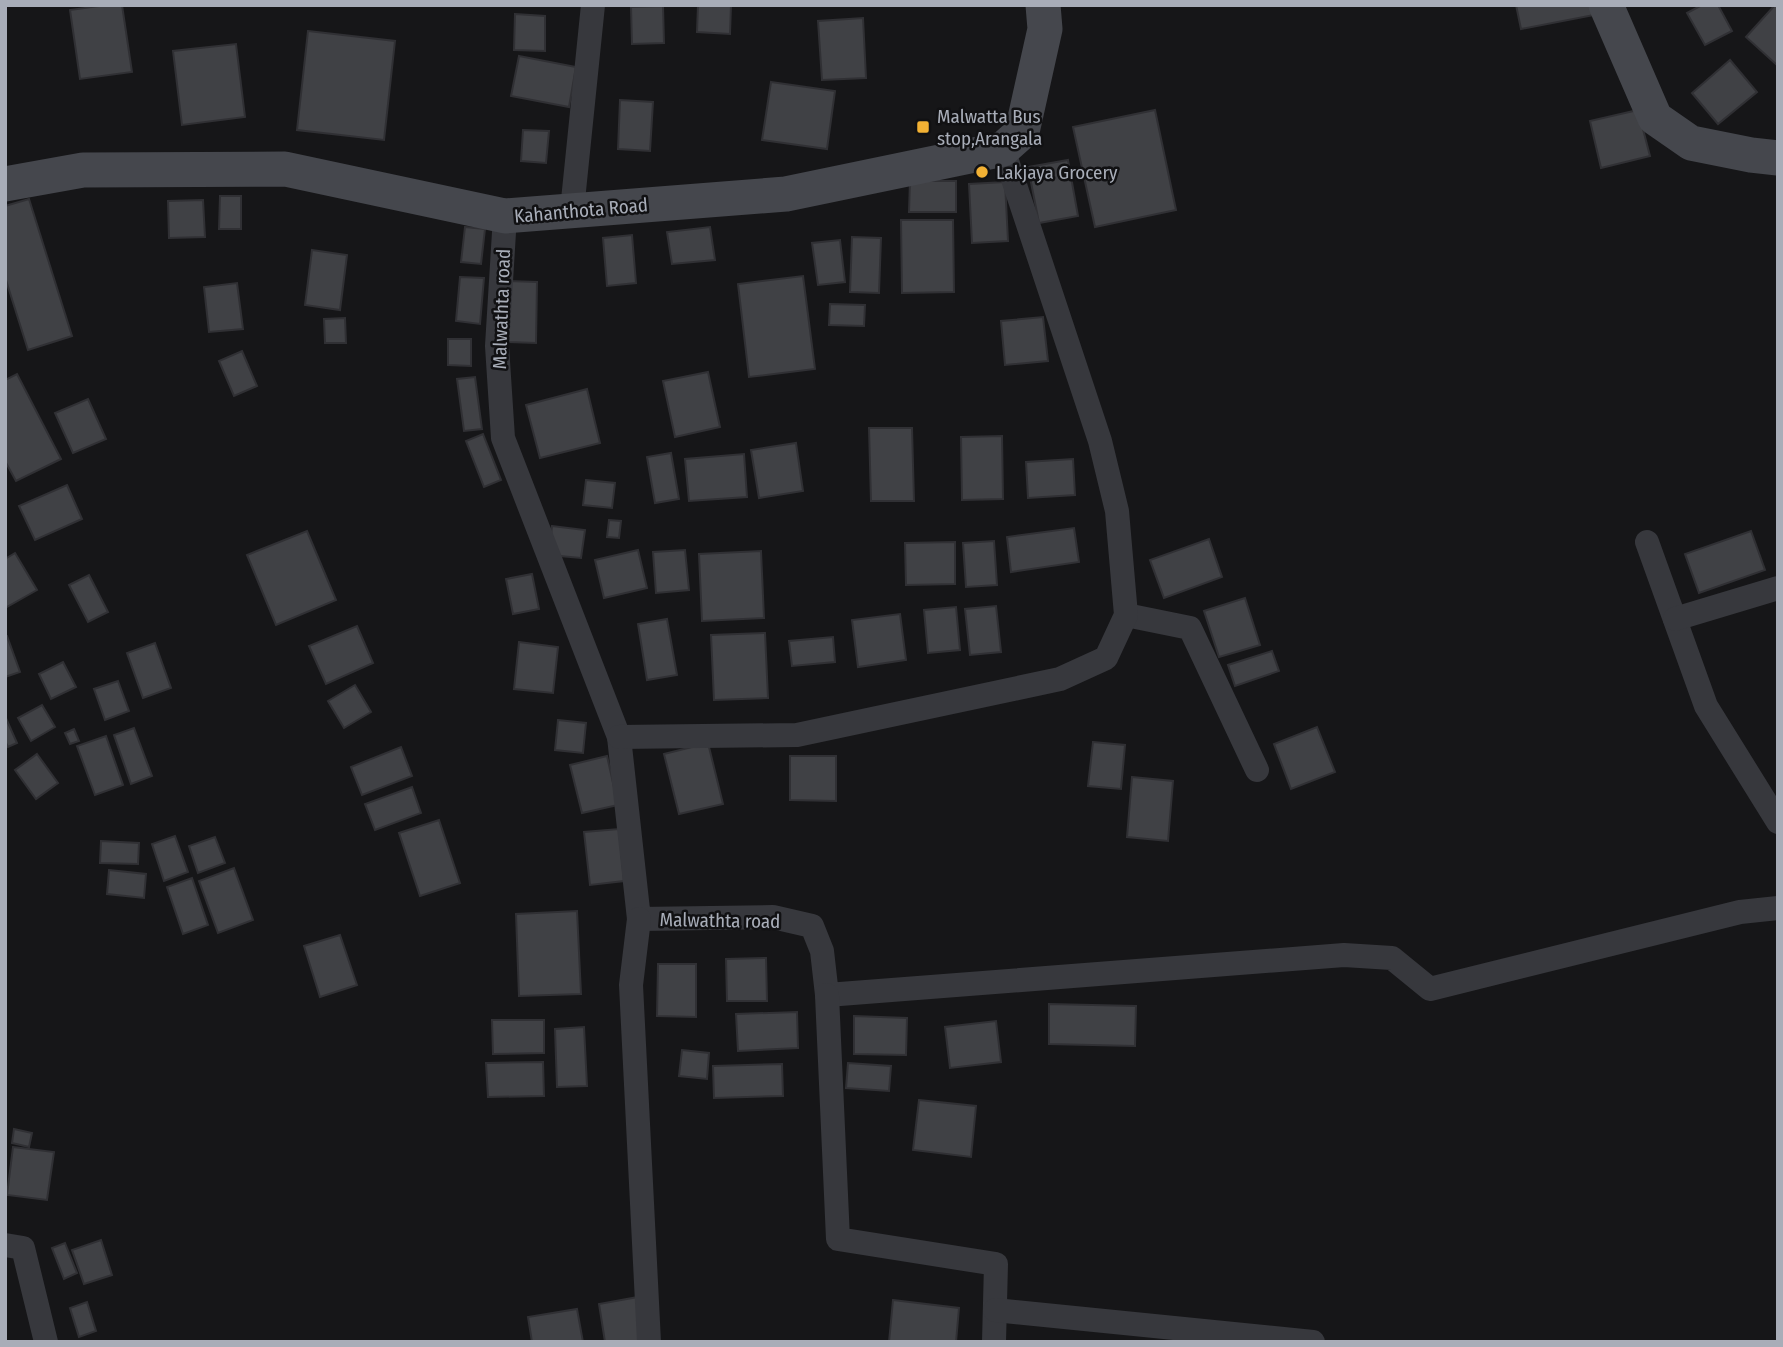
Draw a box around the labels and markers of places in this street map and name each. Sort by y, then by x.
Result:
place label: Malwatta Bus stop,Arangala [937,105,1042,150]
marker: Malwatta Bus stop,Arangala [915,119,931,135]
place label: Lakjaya Grocery [996,161,1118,184]
marker: Lakjaya Grocery [974,164,990,180]

